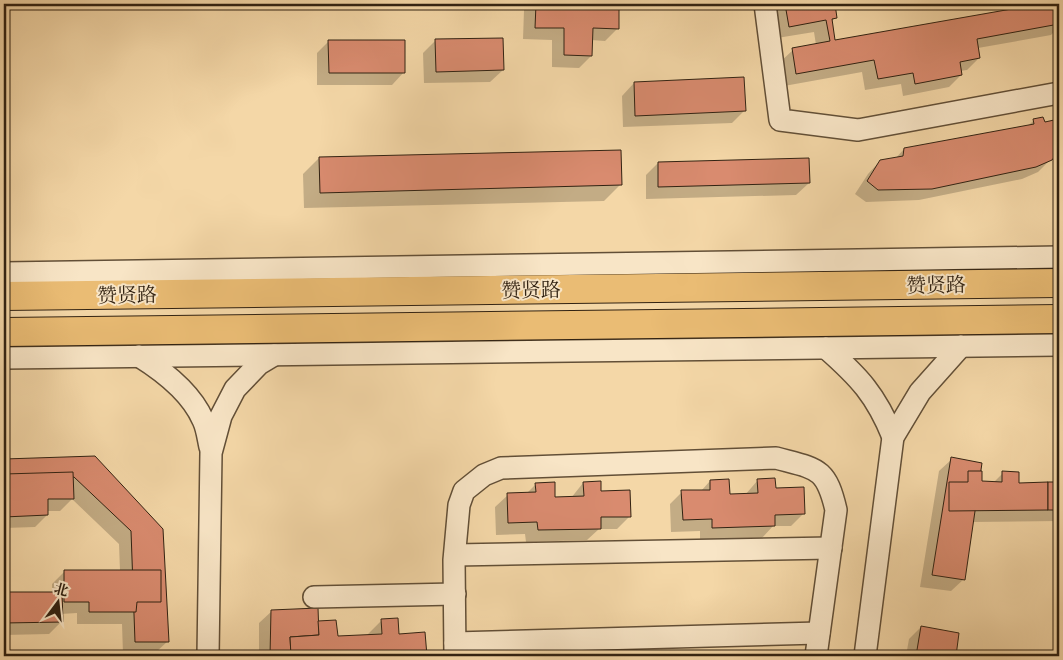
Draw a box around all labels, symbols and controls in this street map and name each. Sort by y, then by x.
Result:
street label: 赞贤路 [906,272,966,298]
street label: 赞贤路 [501,277,561,303]
street label: 赞贤路 [97,282,157,308]
north arrow [32,578,82,628]
text: 北 [52,580,70,600]

